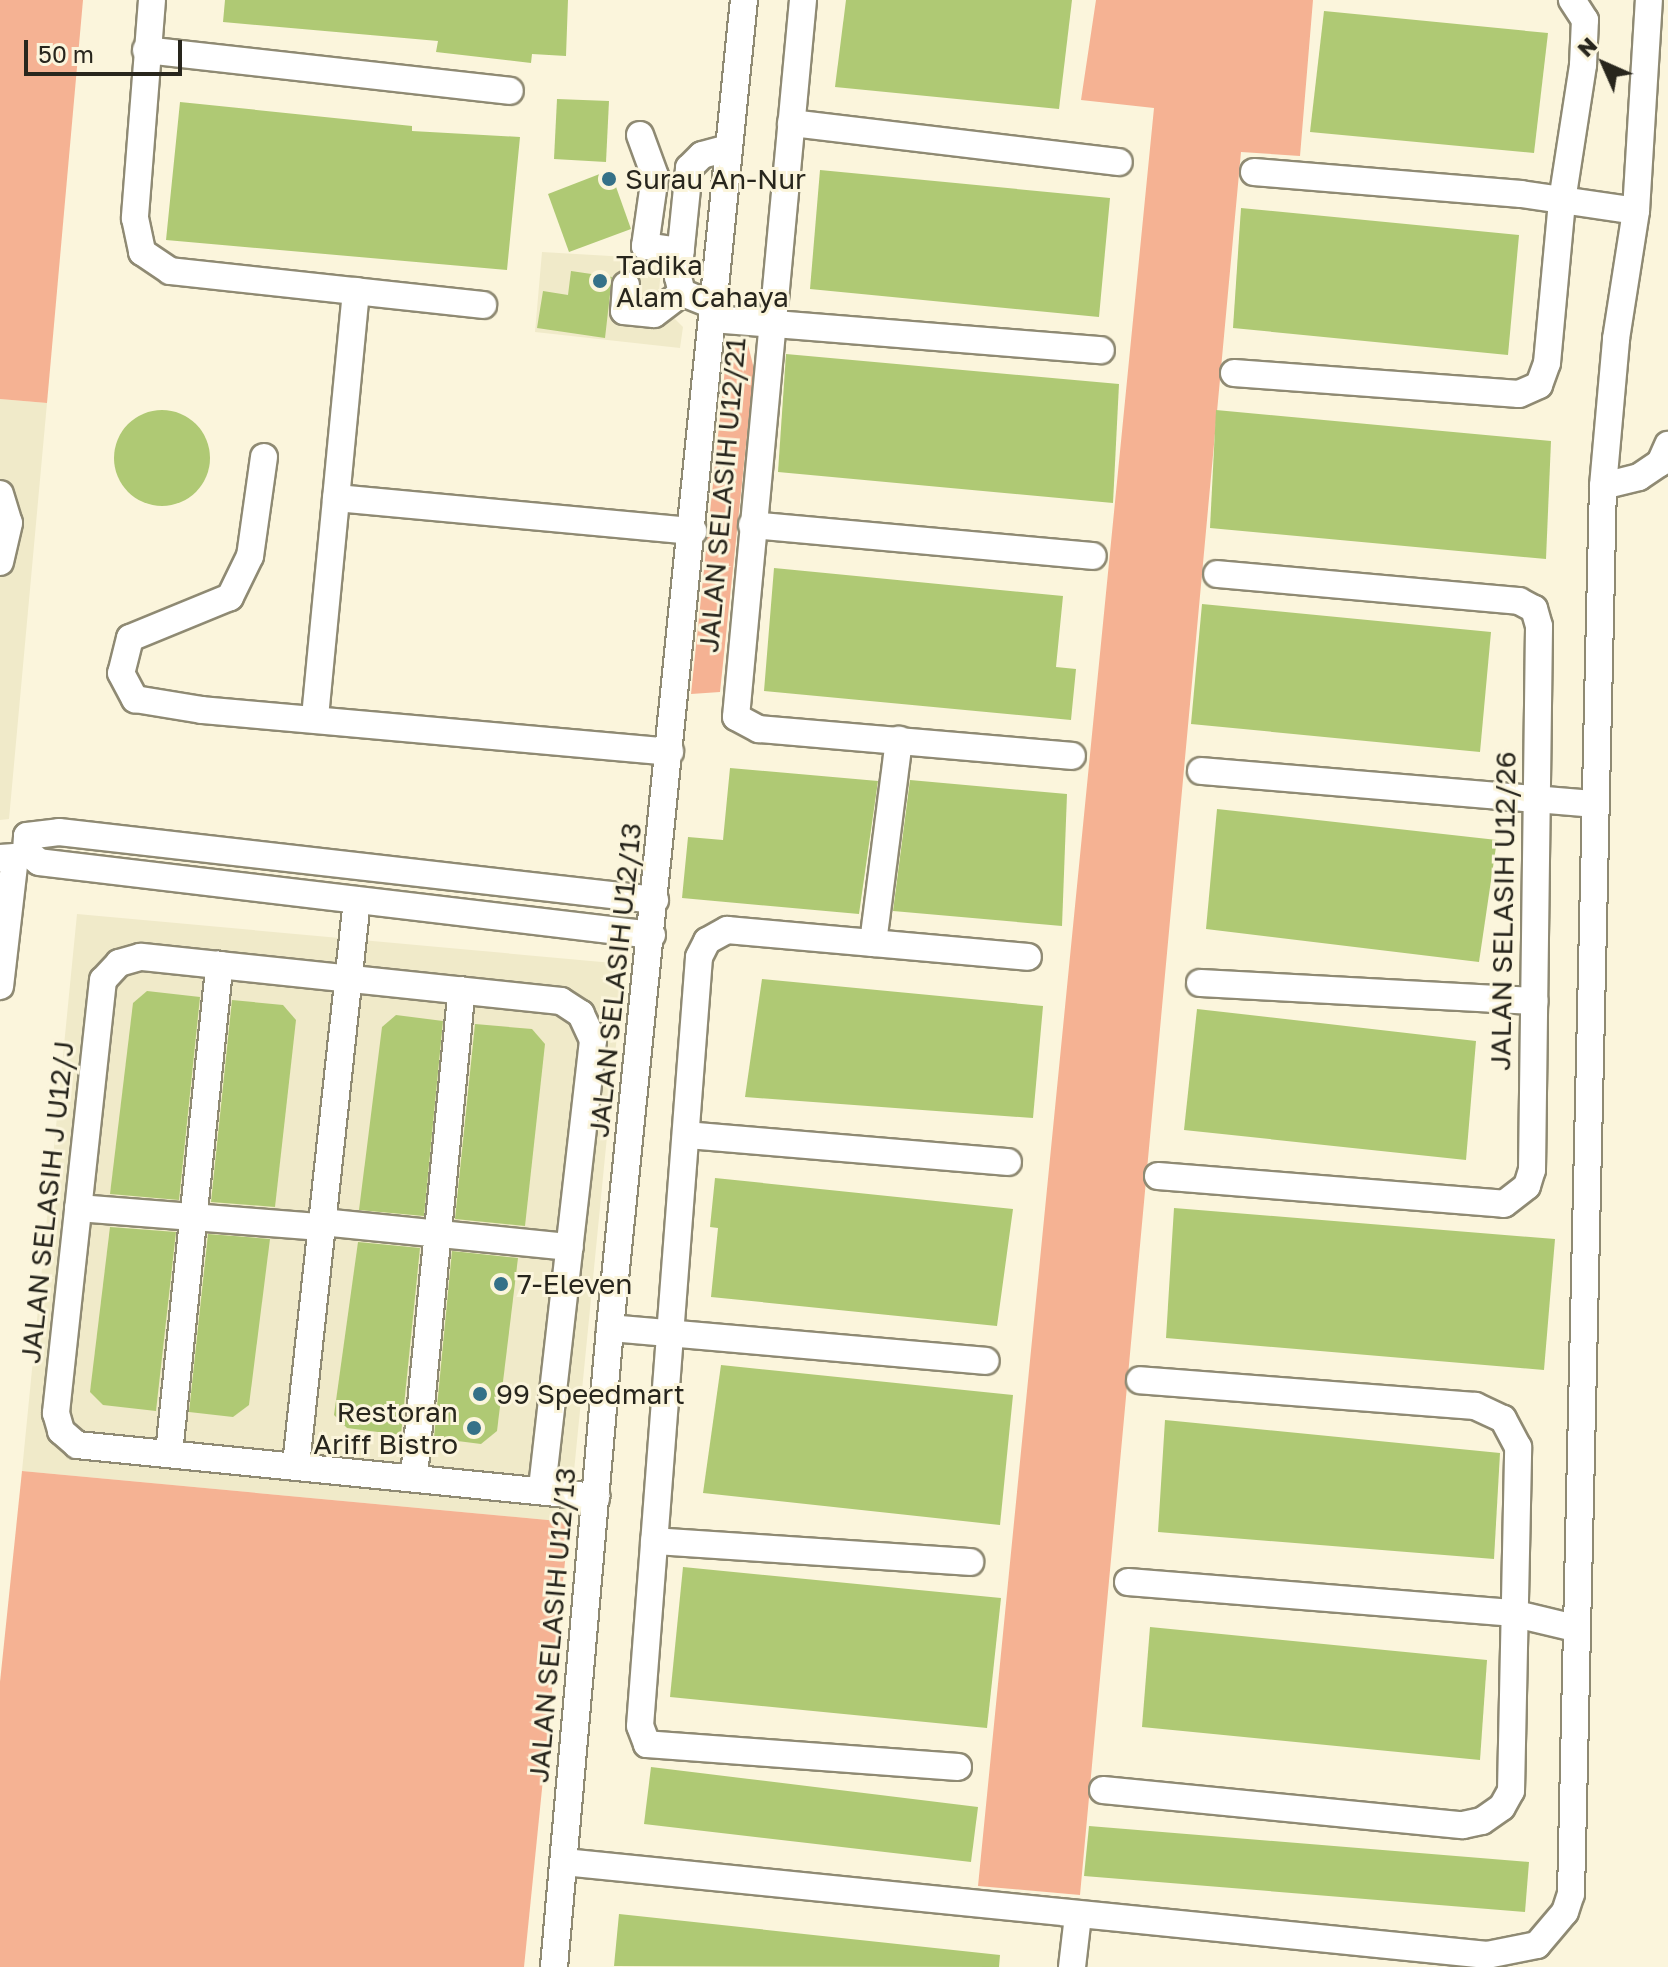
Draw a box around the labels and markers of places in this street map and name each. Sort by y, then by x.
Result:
place label: Surau An-Nur [625,162,806,196]
marker: Surau An-Nur [600,170,618,188]
place label: Tadika Alam Cahaya [616,248,789,314]
marker: Tadika Alam Cahaya [591,272,609,290]
place label: 7-Eleven [517,1267,632,1301]
marker: 7-Eleven [492,1275,510,1293]
place label: 99 Speedmart [496,1377,685,1411]
marker: 99 Speedmart [471,1385,489,1403]
place label: Restoran Ariff Bistro [313,1395,458,1461]
marker: Restoran Ariff Bistro [465,1419,483,1437]

